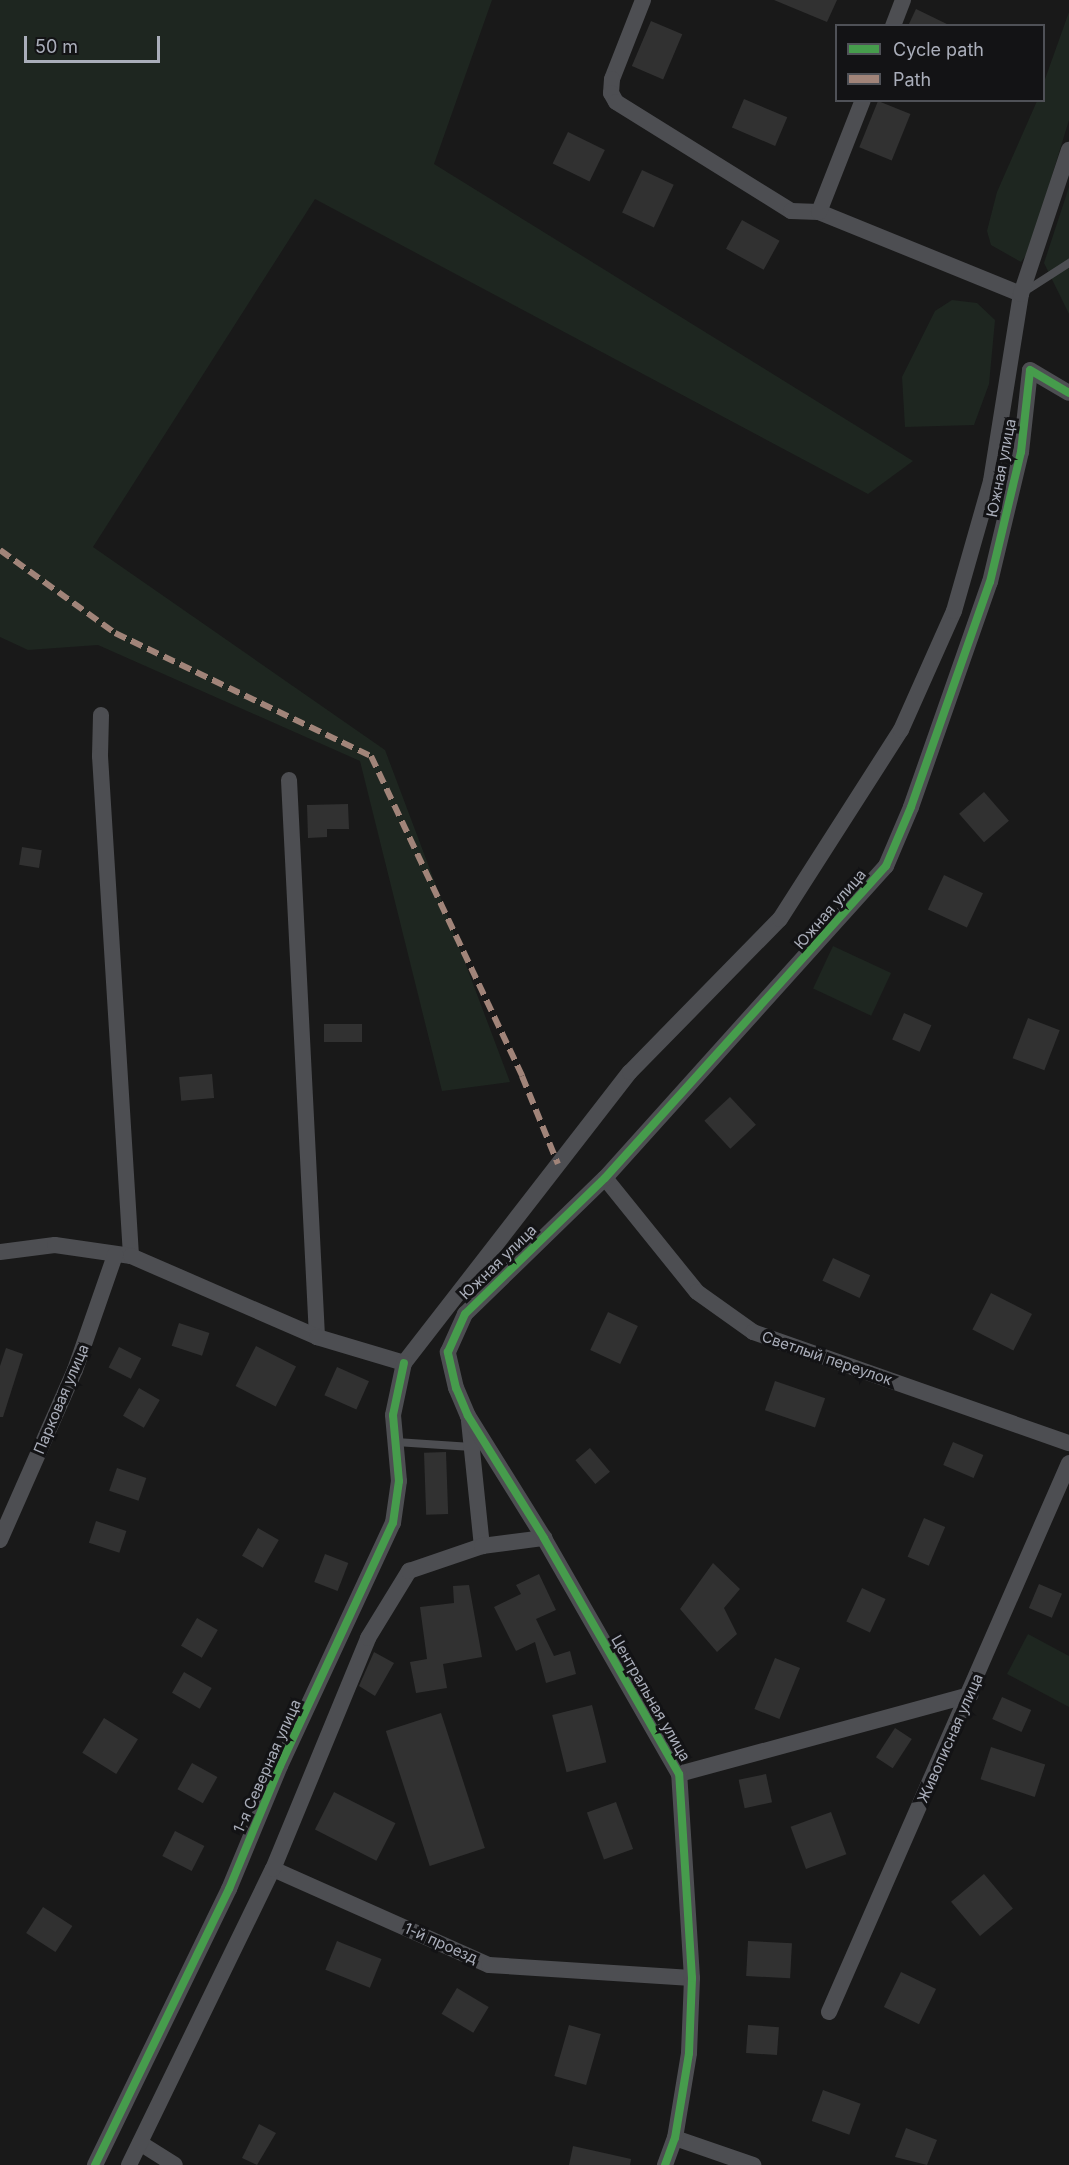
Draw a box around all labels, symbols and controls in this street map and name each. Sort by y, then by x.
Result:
scale bar [27,24,164,62]
legend [835,24,1045,102]
text: 50 m [35,36,78,57]
text: Cycle path [893,39,984,60]
text: Path [893,69,931,90]
street label: Южная улица [983,417,1019,519]
street label: Южная улица [790,865,870,953]
street label: Южная улица [456,1221,540,1303]
street label: Светлый переулок [759,1327,895,1389]
street label: Парковая улица [30,1341,92,1457]
street label: Центральная улица [607,1632,695,1764]
street label: Живописная улица [913,1671,987,1805]
street label: 1-я Северная улица [229,1697,305,1835]
street label: 1-й проезд [401,1919,481,1967]

